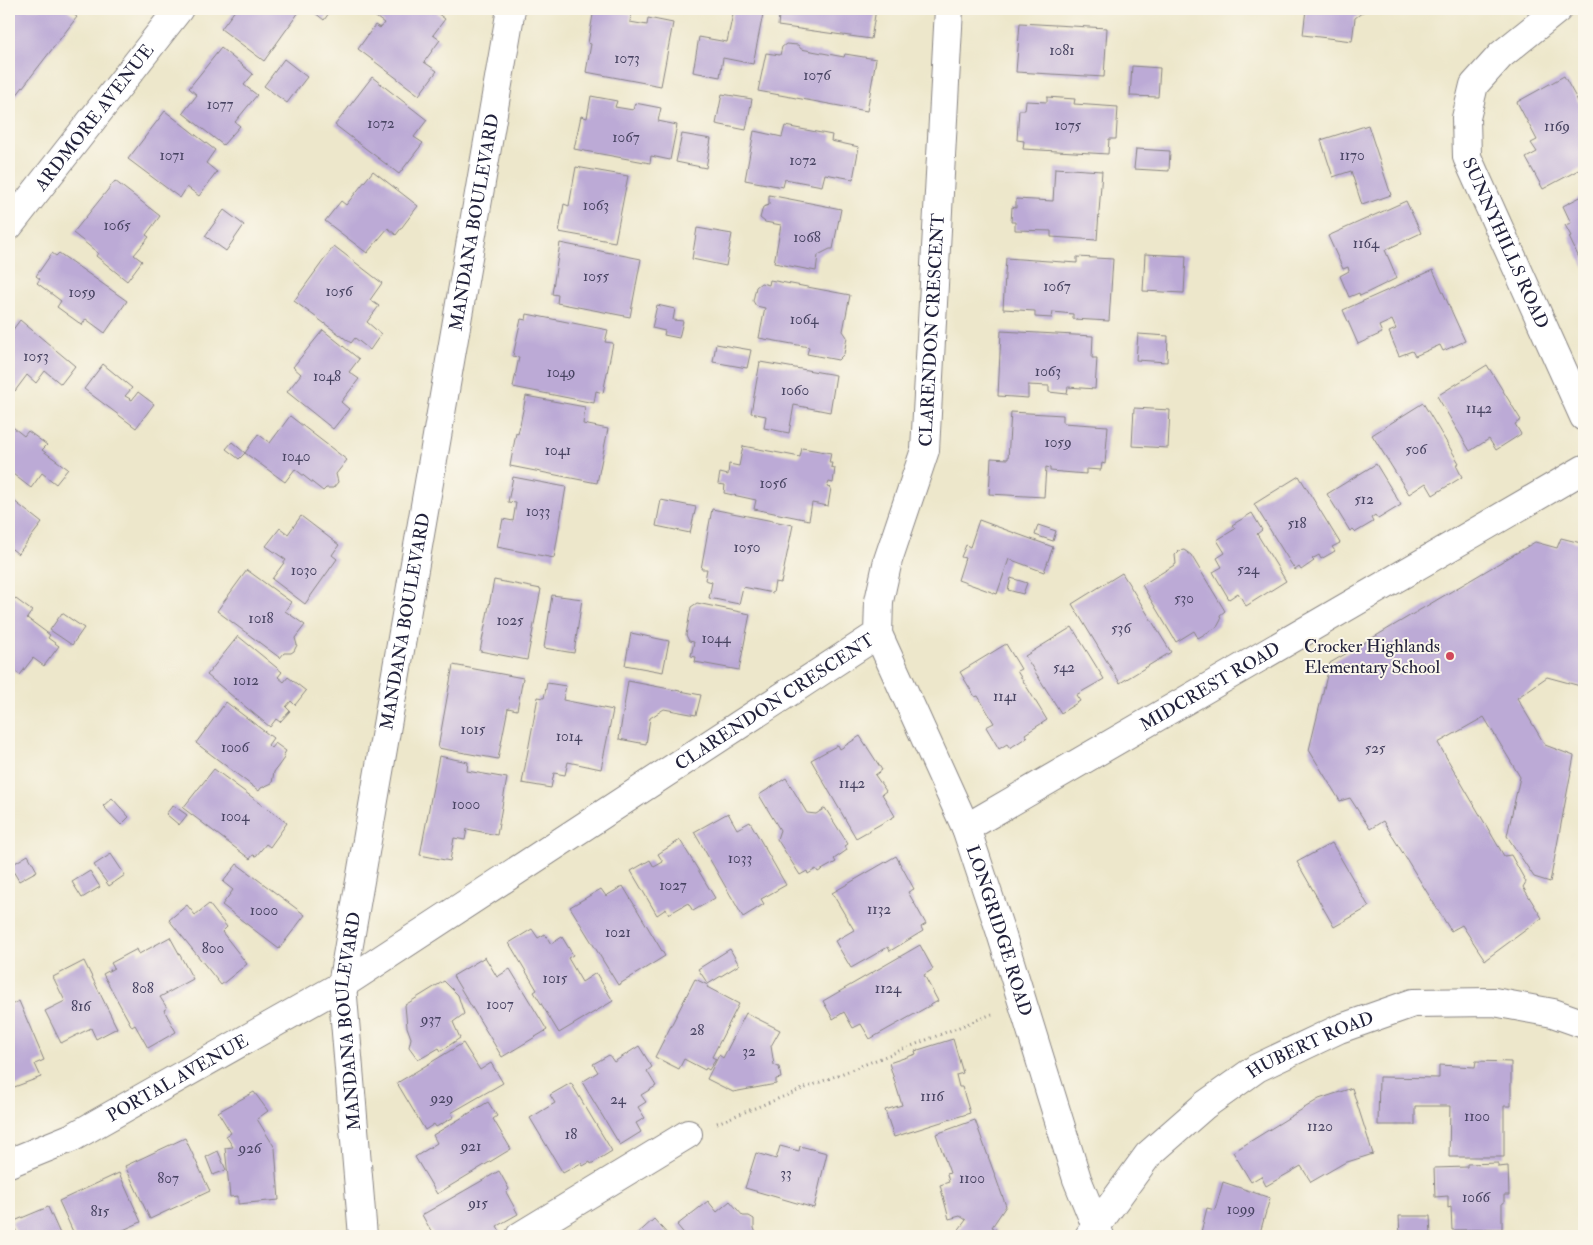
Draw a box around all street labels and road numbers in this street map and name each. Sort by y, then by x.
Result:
street label: ARDMORE AVENUE [29,40,159,197]
street label: MANDANA BOULEVARD [444,112,505,333]
street label: SUNNYHILLS ROAD [1457,154,1554,332]
street label: CLARENDON CRESCENT [914,212,950,447]
street label: MANDANA BOULEVARD [375,511,436,732]
street label: CLARENDON CRESCENT [671,628,879,776]
street label: MIDCREST ROAD [1136,637,1284,737]
street label: LONGRIDGE ROAD [961,842,1037,1019]
street label: MANDANA BOULEVARD [331,910,366,1131]
street label: HUBERT ROAD [1242,1007,1377,1084]
street label: PORTAL AVENUE [103,1029,252,1128]

